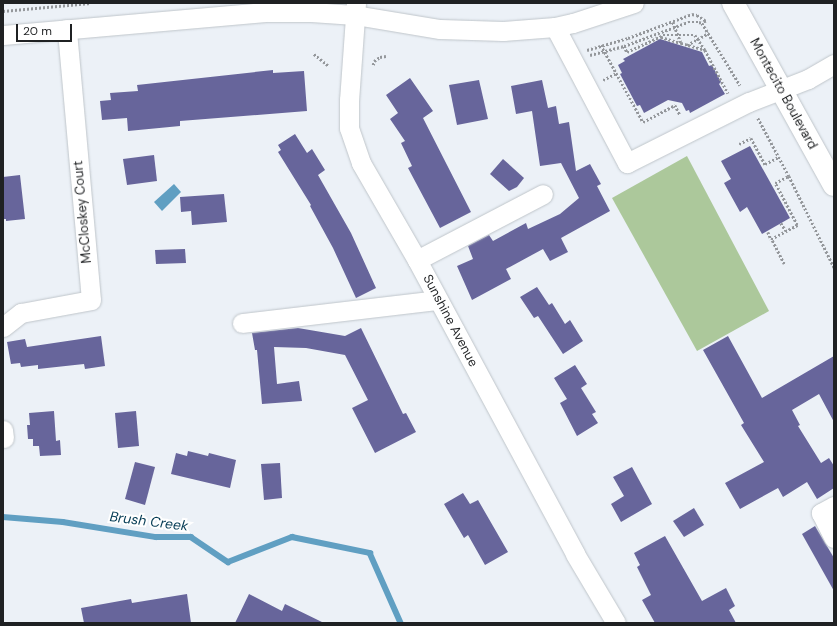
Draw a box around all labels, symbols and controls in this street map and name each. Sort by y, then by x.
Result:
scale bar [18,16,74,42]
text: 20 m [23,23,52,39]
street label: Montecito Boulevard [746,36,820,152]
street label: McCloskey Court [71,160,95,264]
street label: Sunshine Avenue [419,272,481,370]
water label: Brush Creek [109,508,189,534]

